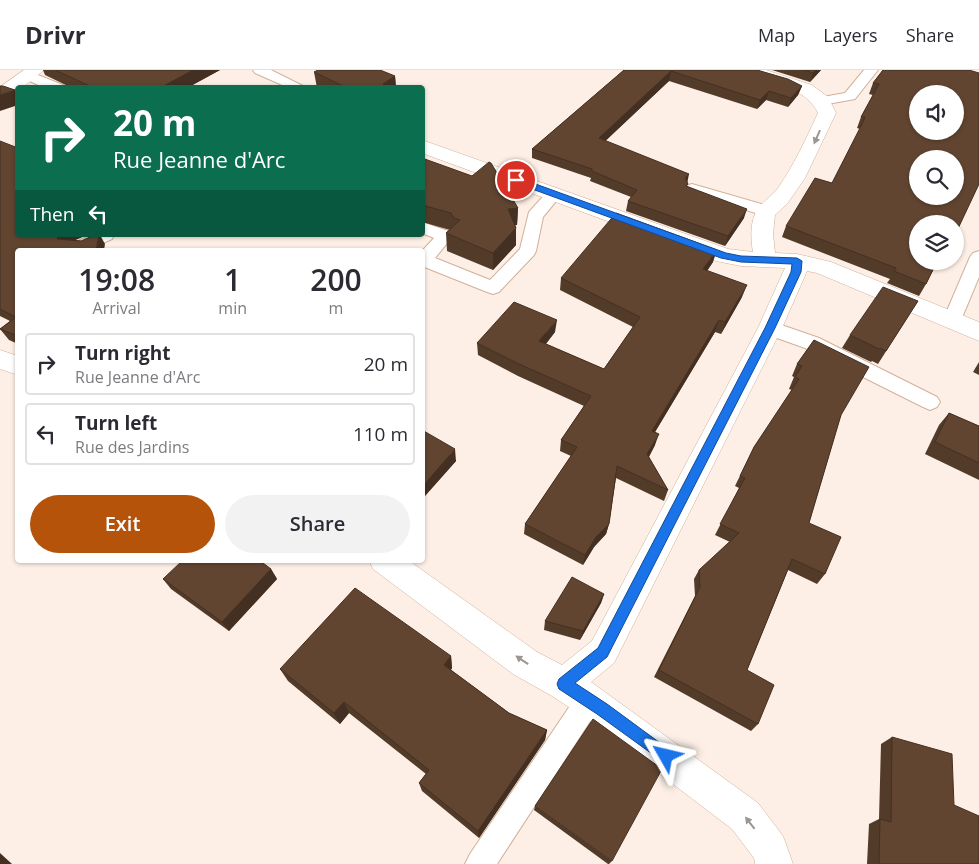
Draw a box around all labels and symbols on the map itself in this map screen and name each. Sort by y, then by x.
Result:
one-way arrow [813,130,821,144]
pin [495,159,537,201]
one-way arrow [515,655,528,665]
position arrow [639,729,691,781]
one-way arrow [744,816,755,829]

